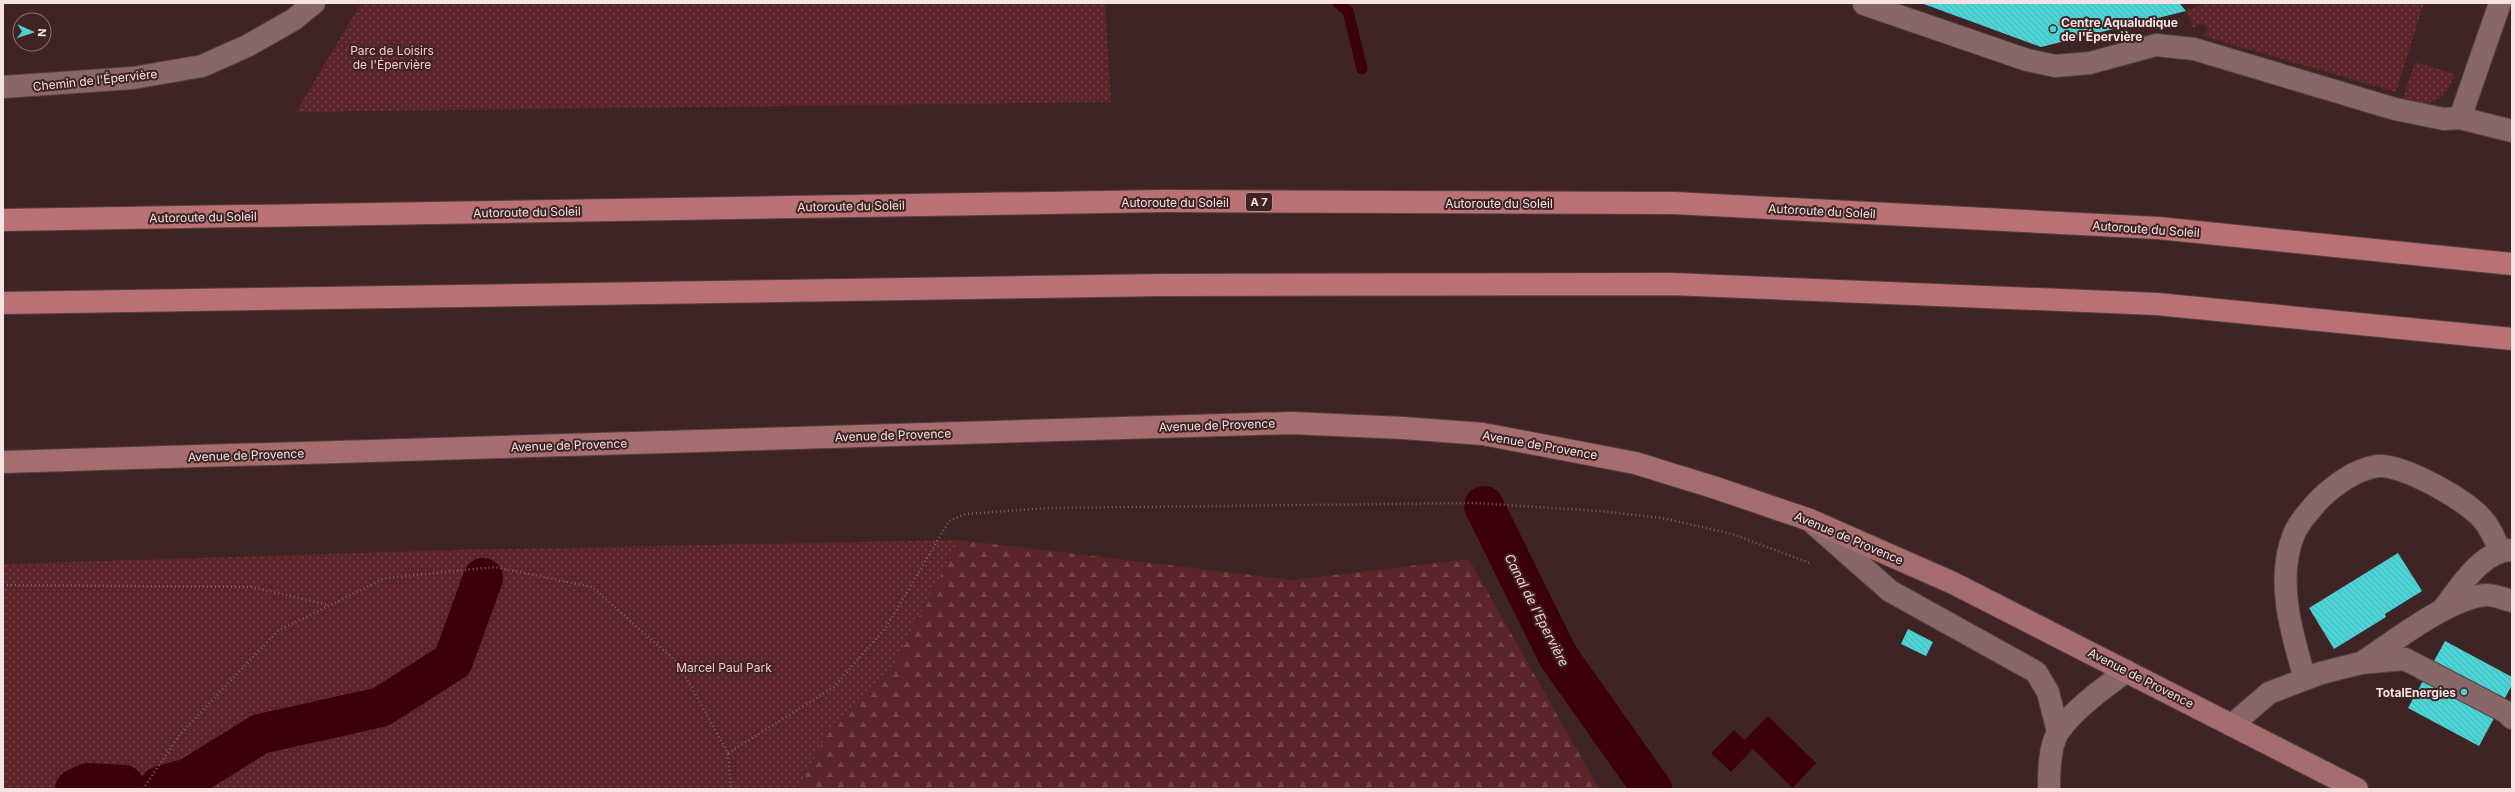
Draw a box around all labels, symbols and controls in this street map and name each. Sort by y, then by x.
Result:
north arrow [12,12,52,52]
place label: Centre Aqualudique de l'Épervière [2061,15,2178,44]
marker: Centre Aqualudique de l'Épervière [2048,24,2058,34]
text: N [35,28,49,37]
park label: Parc de Loisirs de l'Épervière [350,43,434,72]
street label: Chemin de l'Épervière [32,66,158,94]
road number: A 7 [1246,193,1272,211]
street label: Autoroute du Soleil [1121,195,1229,210]
street label: Autoroute du Soleil [1445,196,1553,211]
street label: Autoroute du Soleil [797,198,905,214]
street label: Autoroute du Soleil [1768,201,1876,221]
street label: Autoroute du Soleil [473,204,581,220]
street label: Autoroute du Soleil [149,209,257,225]
street label: Autoroute du Soleil [2092,218,2200,240]
street label: Avenue de Provence [1158,415,1276,435]
street label: Avenue de Provence [834,425,952,445]
street label: Avenue de Provence [1481,427,1599,463]
street label: Avenue de Provence [510,435,628,455]
street label: Avenue de Provence [187,445,305,465]
street label: Avenue de Provence [1792,508,1906,568]
water label: Canal de l'Epervière [1502,551,1572,669]
street label: Avenue de Provence [2086,645,2196,711]
park label: Marcel Paul Park [676,660,772,675]
place label: TotalEnergies [2376,685,2456,700]
marker: TotalEnergies [2459,687,2469,697]

